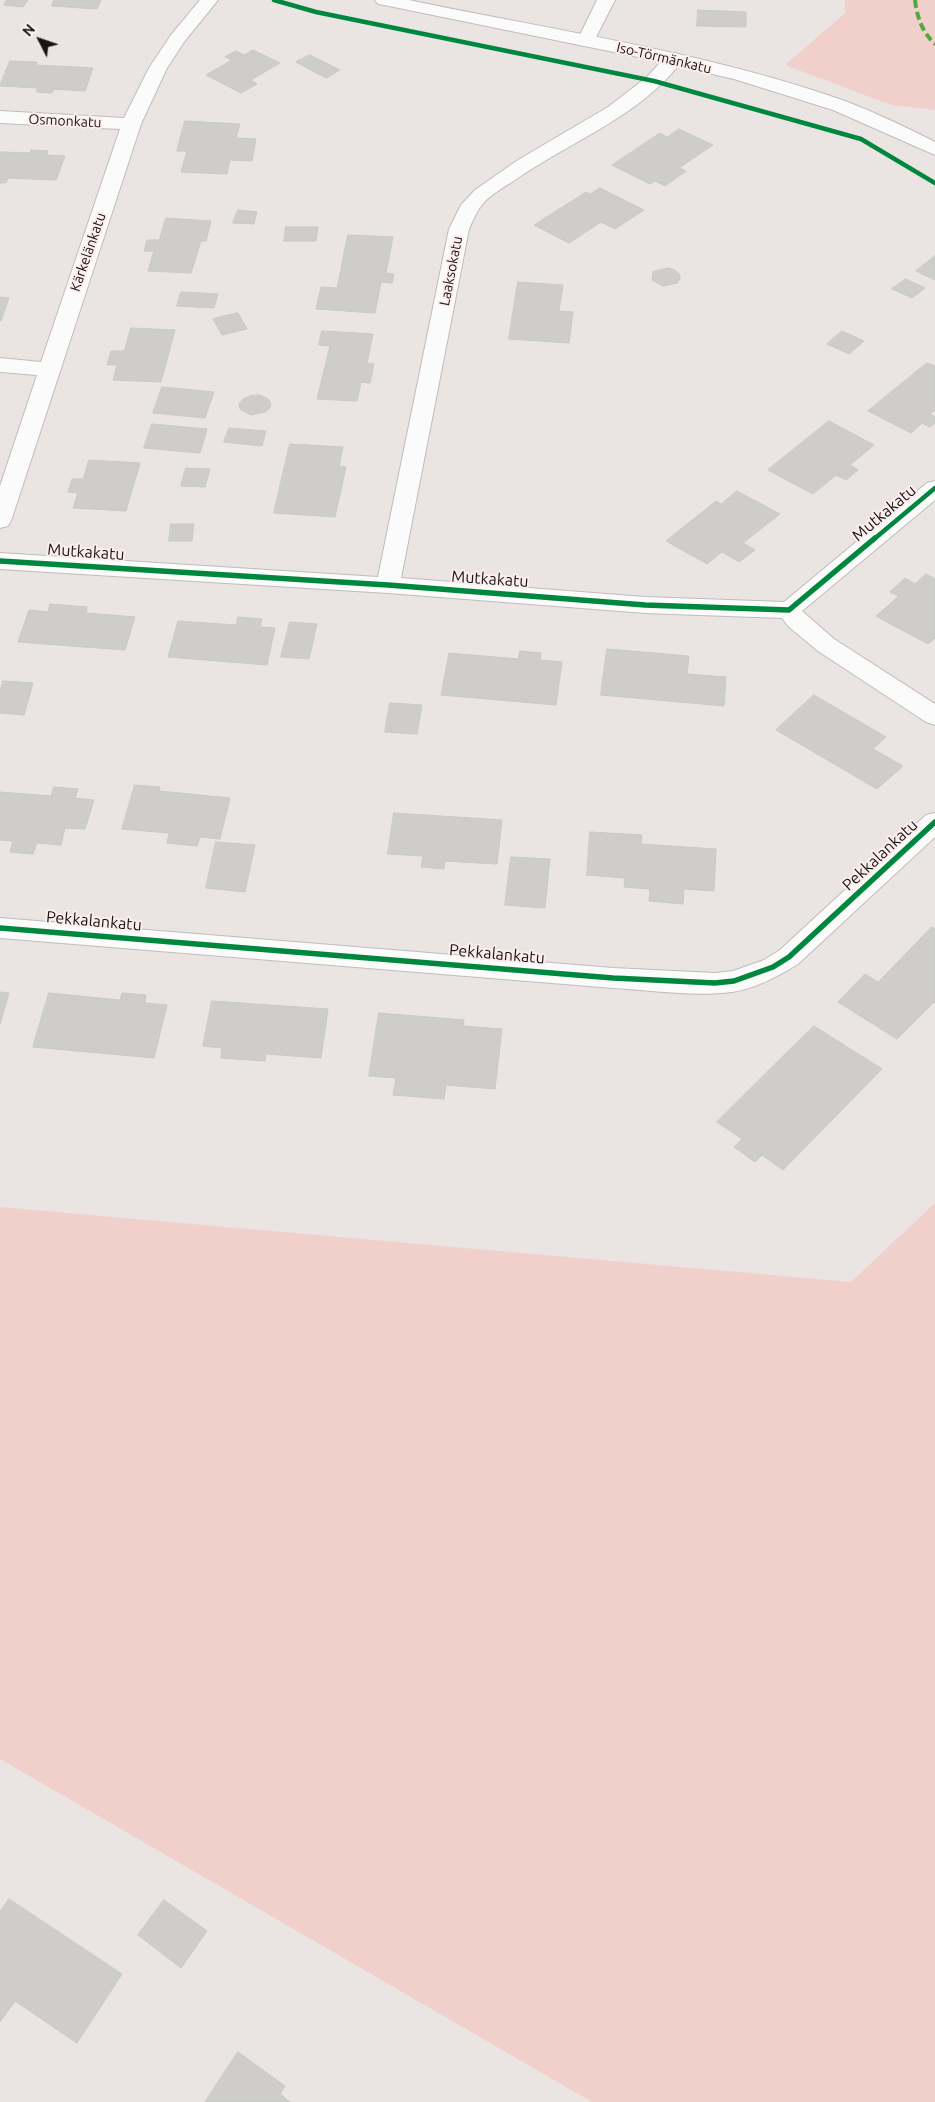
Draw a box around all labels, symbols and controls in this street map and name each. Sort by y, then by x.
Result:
north arrow [15,15,65,65]
text: N [19,21,38,39]
street label: Iso-Törmänkatu [615,39,713,77]
street label: Osmonkatu [28,111,102,131]
street label: Kärkelänkatu [67,210,109,294]
street label: Laaksokatu [436,235,466,307]
street label: Mutkakatu [848,481,920,545]
street label: Mutkakatu [47,540,125,564]
street label: Mutkakatu [451,567,529,591]
street label: Pekkalankatu [838,815,922,895]
street label: Pekkalankatu [45,907,143,935]
street label: Pekkalankatu [448,940,546,968]

